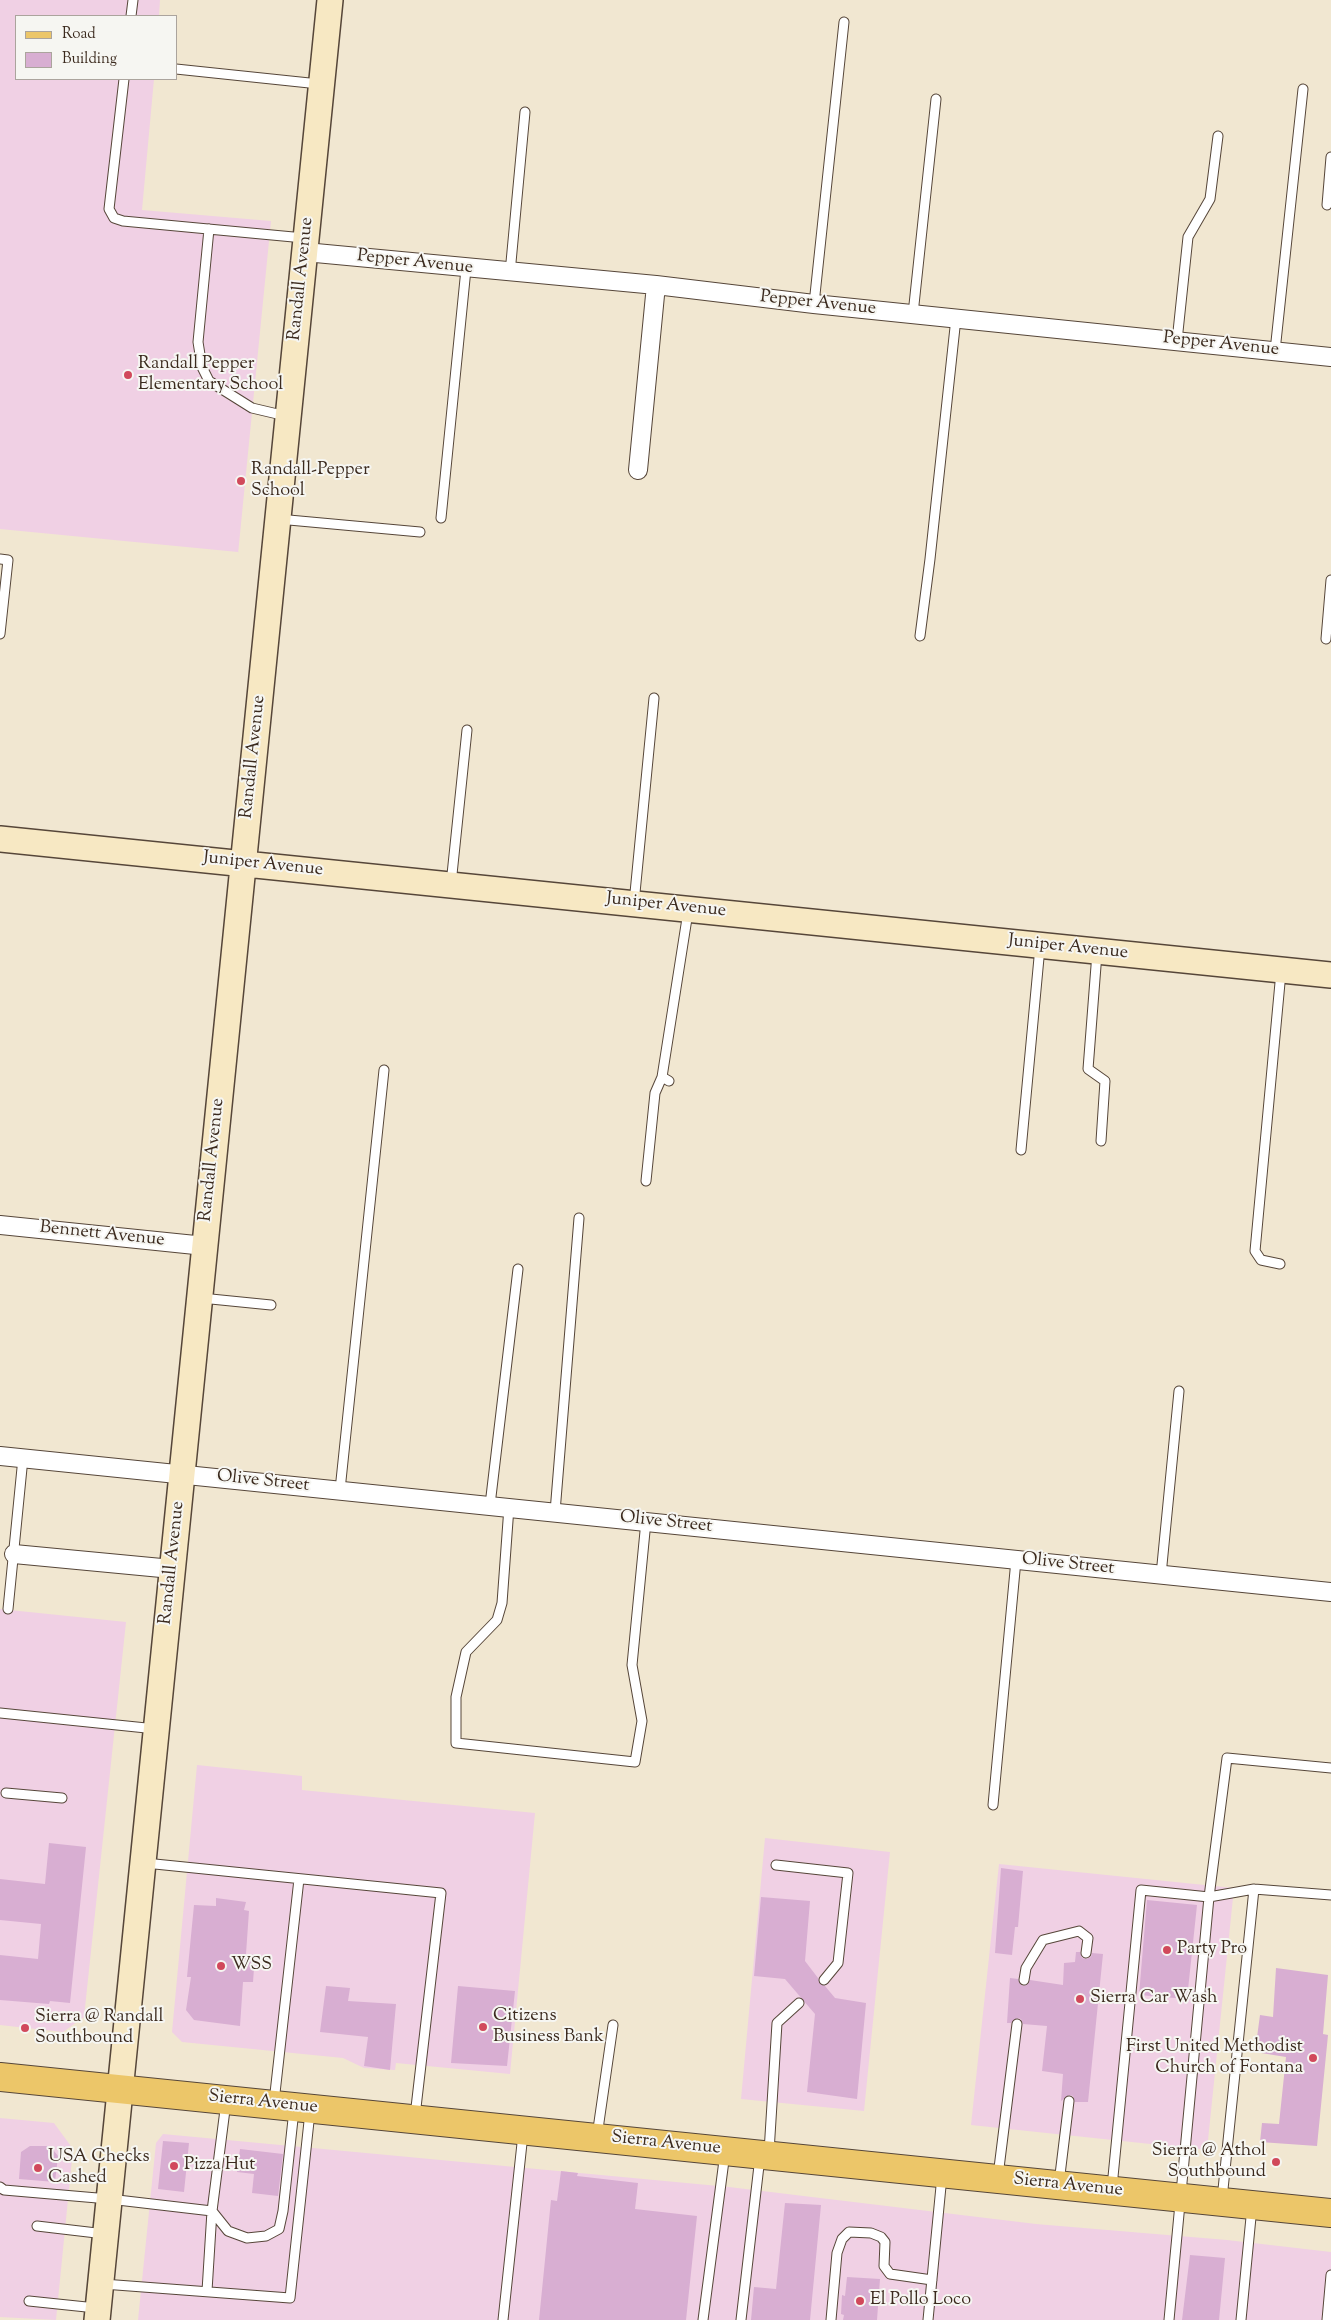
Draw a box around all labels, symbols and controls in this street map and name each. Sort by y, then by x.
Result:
legend [15,15,178,80]
text: Road [62,24,96,45]
text: Building [62,49,117,70]
street label: Randall Avenue [285,216,319,342]
street label: Pepper Avenue [356,246,474,280]
street label: Pepper Avenue [759,287,877,321]
street label: Pepper Avenue [1162,328,1280,362]
place label: Randall Pepper Elementary School [138,354,283,396]
marker: Randall Pepper Elementary School [122,369,134,381]
place label: Randall-Pepper School [251,460,370,502]
marker: Randall-Pepper School [235,475,247,487]
street label: Randall Avenue [237,694,271,820]
street label: Juniper Avenue [202,848,324,882]
street label: Juniper Avenue [605,889,727,923]
street label: Juniper Avenue [1007,931,1129,965]
street label: Randall Avenue [196,1097,230,1223]
street label: Bennett Avenue [39,1218,165,1252]
street label: Olive Street [216,1466,310,1498]
street label: Randall Avenue [156,1500,190,1626]
street label: Olive Street [619,1507,713,1539]
street label: Olive Street [1021,1549,1115,1581]
place label: Party Pro [1177,1939,1247,1961]
marker: Party Pro [1161,1944,1173,1956]
place label: WSS [231,1955,272,1977]
marker: WSS [215,1960,227,1972]
place label: Sierra Car Wash [1090,1988,1218,2010]
marker: Sierra Car Wash [1074,1993,1086,2005]
place label: Citizens Business Bank [493,2006,604,2048]
place label: Sierra @ Randall Southbound [35,2007,164,2050]
marker: Citizens Business Bank [477,2021,489,2033]
marker: Sierra @ Randall Southbound [19,2022,31,2034]
place label: First United Methodist Church of Fontana [1126,2037,1303,2080]
marker: First United Methodist Church of Fontana [1307,2052,1319,2064]
street label: Sierra Avenue [207,2087,319,2119]
street label: Sierra Avenue [610,2128,722,2160]
place label: Sierra @ Athol Southbound [1152,2141,1266,2184]
place label: USA Checks Cashed [48,2147,150,2190]
place label: Pizza Hut [184,2155,256,2177]
marker: Sierra @ Athol Southbound [1270,2156,1282,2168]
marker: Pizza Hut [168,2160,180,2172]
marker: USA Checks Cashed [32,2162,44,2174]
street label: Sierra Avenue [1012,2170,1124,2202]
place label: El Pollo Loco [870,2290,971,2312]
marker: El Pollo Loco [854,2295,866,2307]

